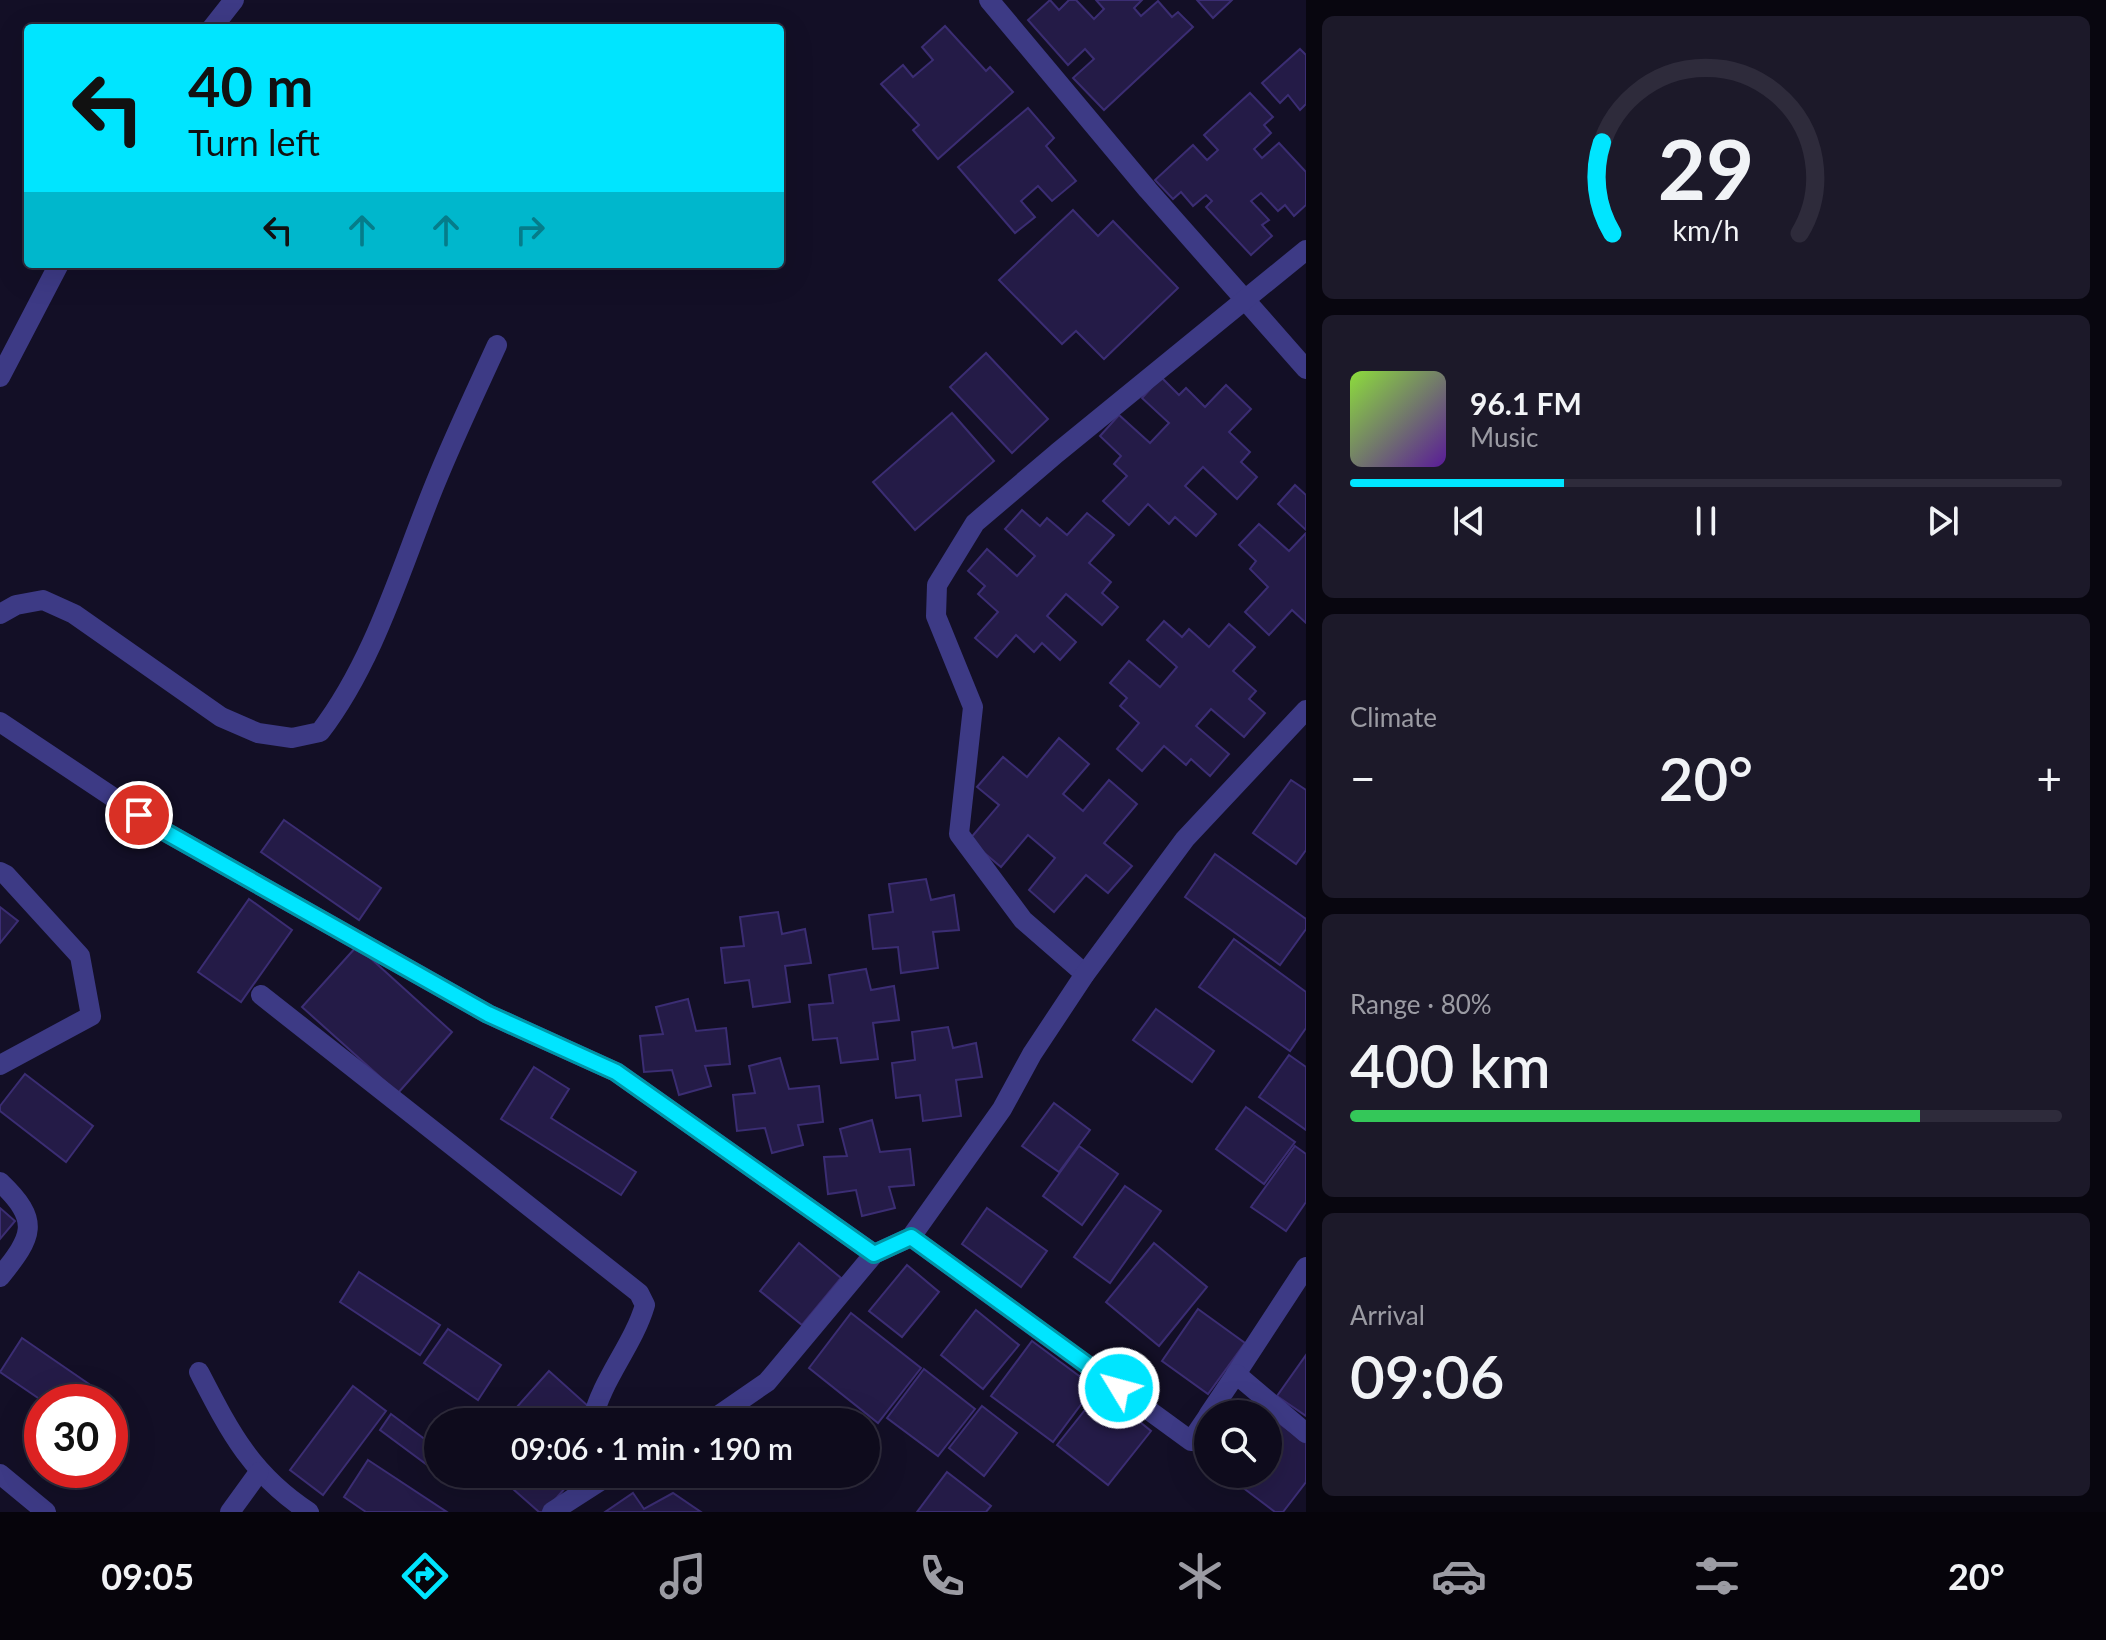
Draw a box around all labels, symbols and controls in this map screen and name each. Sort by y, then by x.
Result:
text: 40 m [188,52,313,119]
icon: left [56,56,160,160]
text: 29 [1658,117,1754,217]
text: Turn left [188,120,320,164]
icon: left [256,208,300,252]
icon: ahead [340,208,384,252]
icon: ahead [424,208,468,252]
icon: right [508,208,552,252]
text: km/h [1673,213,1739,247]
text: 96.1 FM [1470,385,1582,421]
text: Music [1470,421,1538,453]
icon: previous [1447,499,1491,543]
icon: pause [1684,499,1728,543]
icon: next [1921,499,1965,543]
text: Climate [1350,701,1437,733]
text: 20° [1659,742,1753,814]
text: − [1350,752,1376,804]
text: + [2036,752,2062,804]
pin [105,781,173,849]
icon: arrive [117,793,161,837]
text: Range · 80% [1350,988,1492,1020]
text: 400 km [1350,1029,1551,1101]
text: Arrival [1350,1299,1425,1331]
text: 09:06 [1350,1340,1504,1412]
position arrow [1077,1346,1161,1430]
speed limit sign: 30 [24,1384,128,1488]
map controls [1194,1400,1282,1488]
button: search [1194,1400,1282,1488]
text: 09:06 · 1 min · 190 m [511,1430,793,1466]
icon: directions [397,1548,453,1604]
icon: music [655,1548,711,1604]
icon: phone [914,1548,970,1604]
icon: climate [1172,1548,1228,1604]
icon: car [1431,1548,1487,1604]
icon: filters [1689,1548,1745,1604]
text: 09:05 [101,1554,194,1598]
text: 20° [1948,1554,2005,1598]

